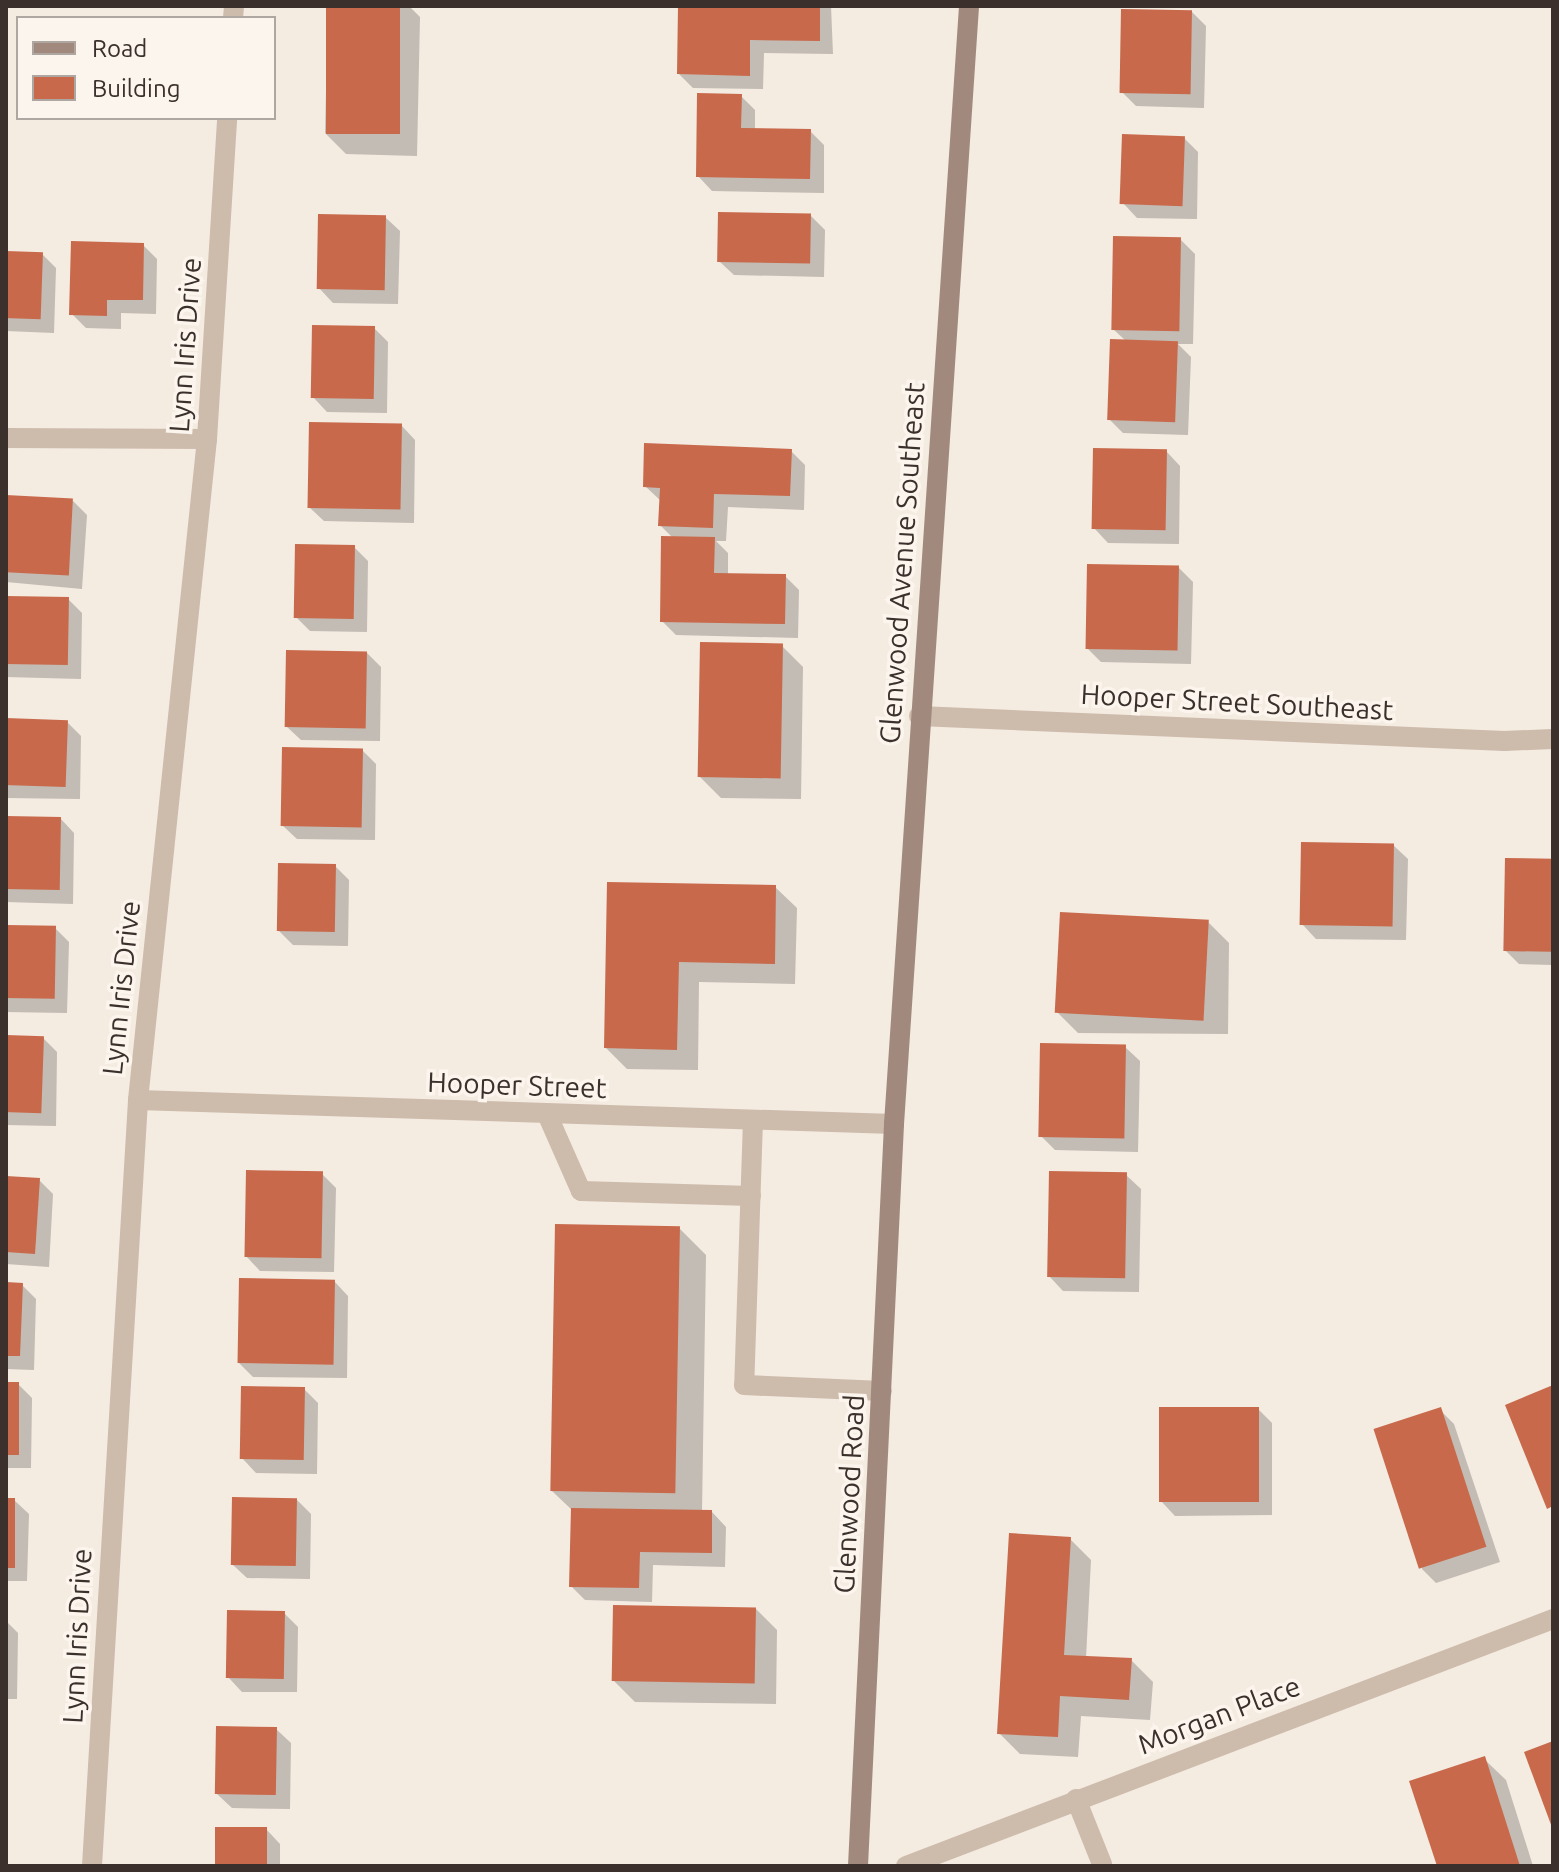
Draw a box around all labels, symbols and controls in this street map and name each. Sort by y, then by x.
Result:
legend [16,16,276,120]
text: Road [92,35,147,62]
text: Building [92,75,180,102]
street label: Lynn Iris Drive [162,256,208,434]
street label: Glenwood Avenue Southeast [873,381,931,745]
street label: Hooper Street Southeast [1080,677,1394,727]
street label: Lynn Iris Drive [95,899,147,1077]
street label: Hooper Street [427,1065,607,1105]
street label: Glenwood Road [827,1394,871,1594]
street label: Lynn Iris Drive [56,1548,98,1724]
street label: Morgan Place [1133,1669,1305,1761]

